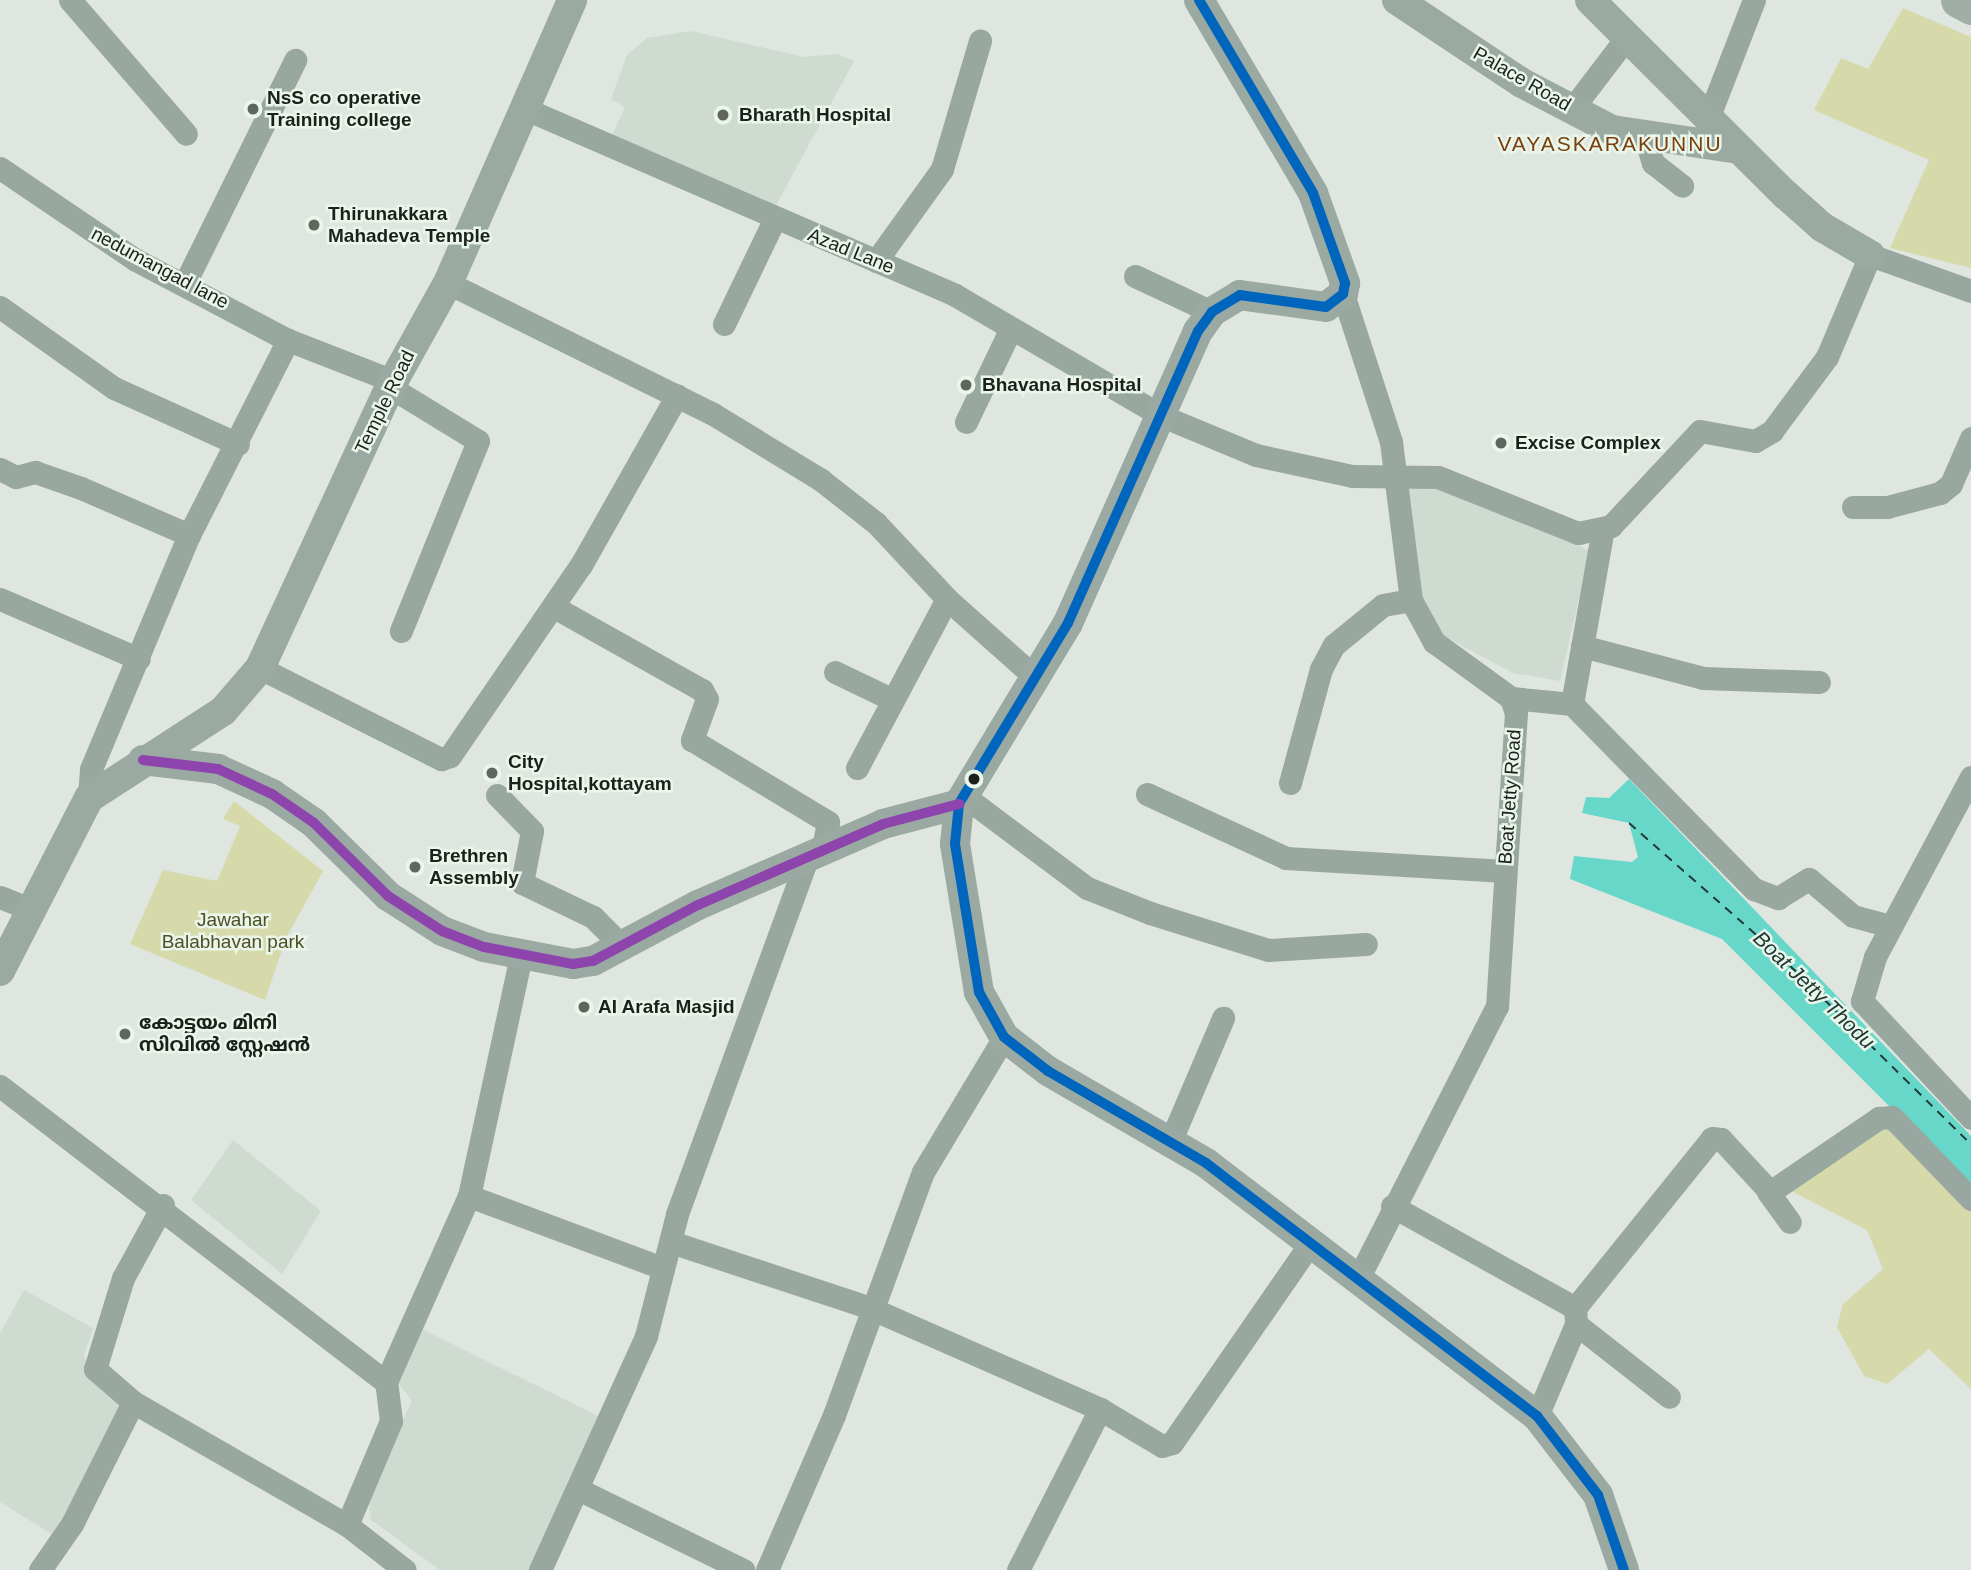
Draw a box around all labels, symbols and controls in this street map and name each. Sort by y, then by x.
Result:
street label: Palace Road [1469,42,1575,116]
place label: NsS co operative Training college [267,87,421,131]
marker: NsS co operative Training college [245,101,261,117]
place label: Bharath Hospital [739,104,891,126]
marker: Bharath Hospital [713,105,733,125]
district label: VAYASKARAKUNNU [1499,131,1721,157]
place label: Thirunakkara Mahadeva Temple [328,203,490,247]
marker: Thirunakkara Mahadeva Temple [306,217,322,233]
street label: nedumangad lane [87,222,233,314]
street label: Azad Lane [805,223,897,279]
street label: Temple Road [350,347,420,457]
place label: Bhavana Hospital [982,374,1141,396]
marker: Bhavana Hospital [956,375,976,395]
place label: Excise Complex [1515,432,1661,454]
marker: Excise Complex [1493,435,1509,451]
street label: Boat Jetty Road [1494,729,1526,865]
place label: City Hospital,kottayam [508,751,672,795]
marker: City Hospital,kottayam [482,763,502,783]
unlabelled marker [967,772,981,786]
place label: Brethren Assembly [429,845,519,889]
marker: Brethren Assembly [407,859,423,875]
park label: Jawahar Balabhavan park [162,909,304,953]
water label: Boat Jetty Thodu [1748,926,1880,1054]
place label: AI Arafa Masjid [598,996,735,1018]
marker: AI Arafa Masjid [576,999,592,1015]
place label: കോട്ടയം മിനി സിവിൽ സ്റ്റേഷൻ [139,1012,310,1056]
marker: കോട്ടയം മിനി സിവിൽ സ്റ്റേഷൻ [117,1026,133,1042]

